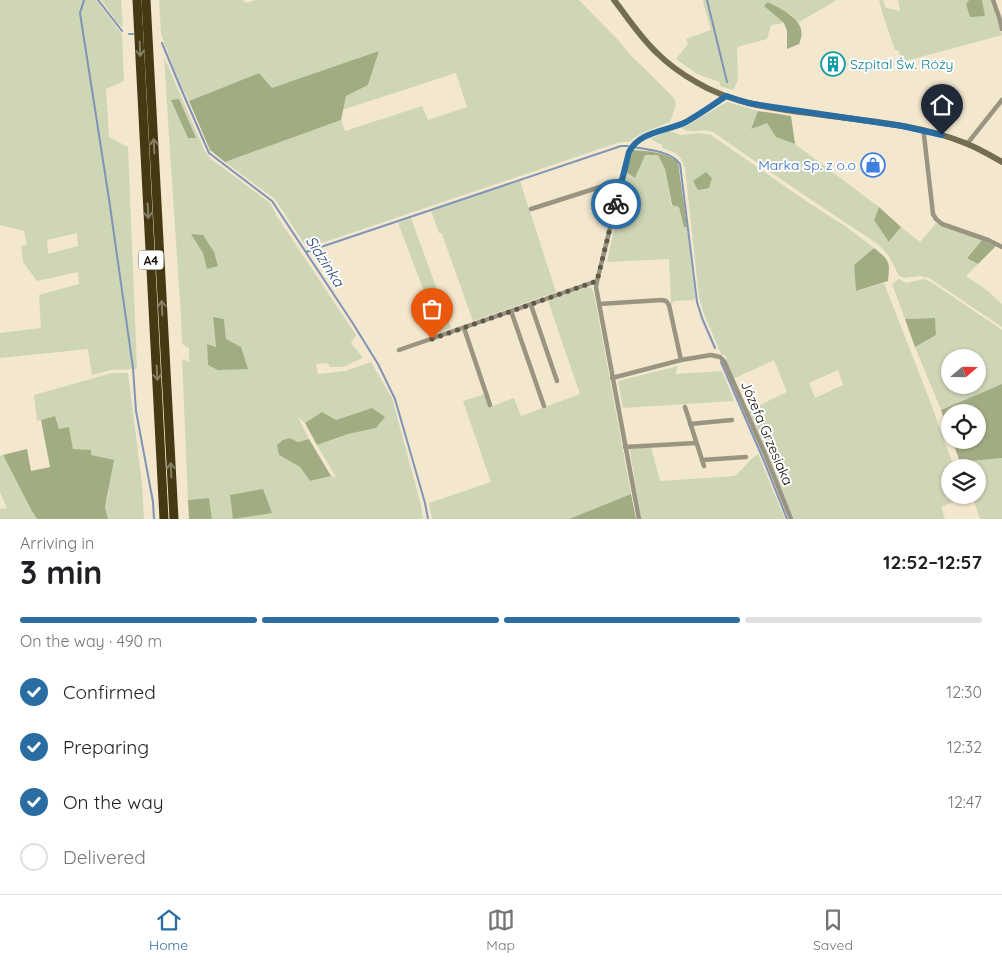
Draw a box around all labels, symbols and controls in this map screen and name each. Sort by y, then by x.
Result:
one-way arrow [135,40,144,56]
building icon: Szpital Św. Róży [820,51,846,77]
place label: Szpital Św. Róży [850,55,954,73]
pin [921,84,963,135]
icon: home [928,91,956,119]
one-way arrow [149,138,158,154]
shop icon: Marka Sp. z o.o [860,152,886,178]
place label: Marka Sp. z o.o [758,156,856,174]
courier [591,179,641,229]
icon: bike [602,190,630,218]
one-way arrow [144,203,153,219]
water label: Sidzinka [302,232,349,291]
road number: A4 [138,250,164,270]
pin [411,288,453,339]
icon: bag [418,295,446,323]
one-way arrow [158,300,167,316]
north arrow [941,349,986,394]
map controls [941,349,986,504]
one-way arrow [152,365,161,381]
street label: Józefa Grzesiaka [737,378,797,488]
button: locate [941,404,986,449]
button: layers [941,459,986,504]
one-way arrow [166,463,176,479]
text: Arriving in [20,533,94,553]
text: 12:52–12:57 [883,550,982,574]
text: 3 min [20,552,102,592]
text: On the way · 490 m [20,631,162,651]
icon: check [20,678,48,706]
text: Confirmed [63,680,156,704]
text: 12:30 [946,682,982,702]
icon: check [20,733,48,761]
text: Preparing [63,735,149,759]
text: 12:32 [947,737,982,757]
icon: check [20,788,48,816]
text: On the way [63,790,164,814]
text: 12:47 [948,792,982,812]
text: Delivered [63,845,146,869]
tab: Home [149,906,188,954]
tab: Map [486,906,515,954]
tab: Saved [813,906,853,954]

